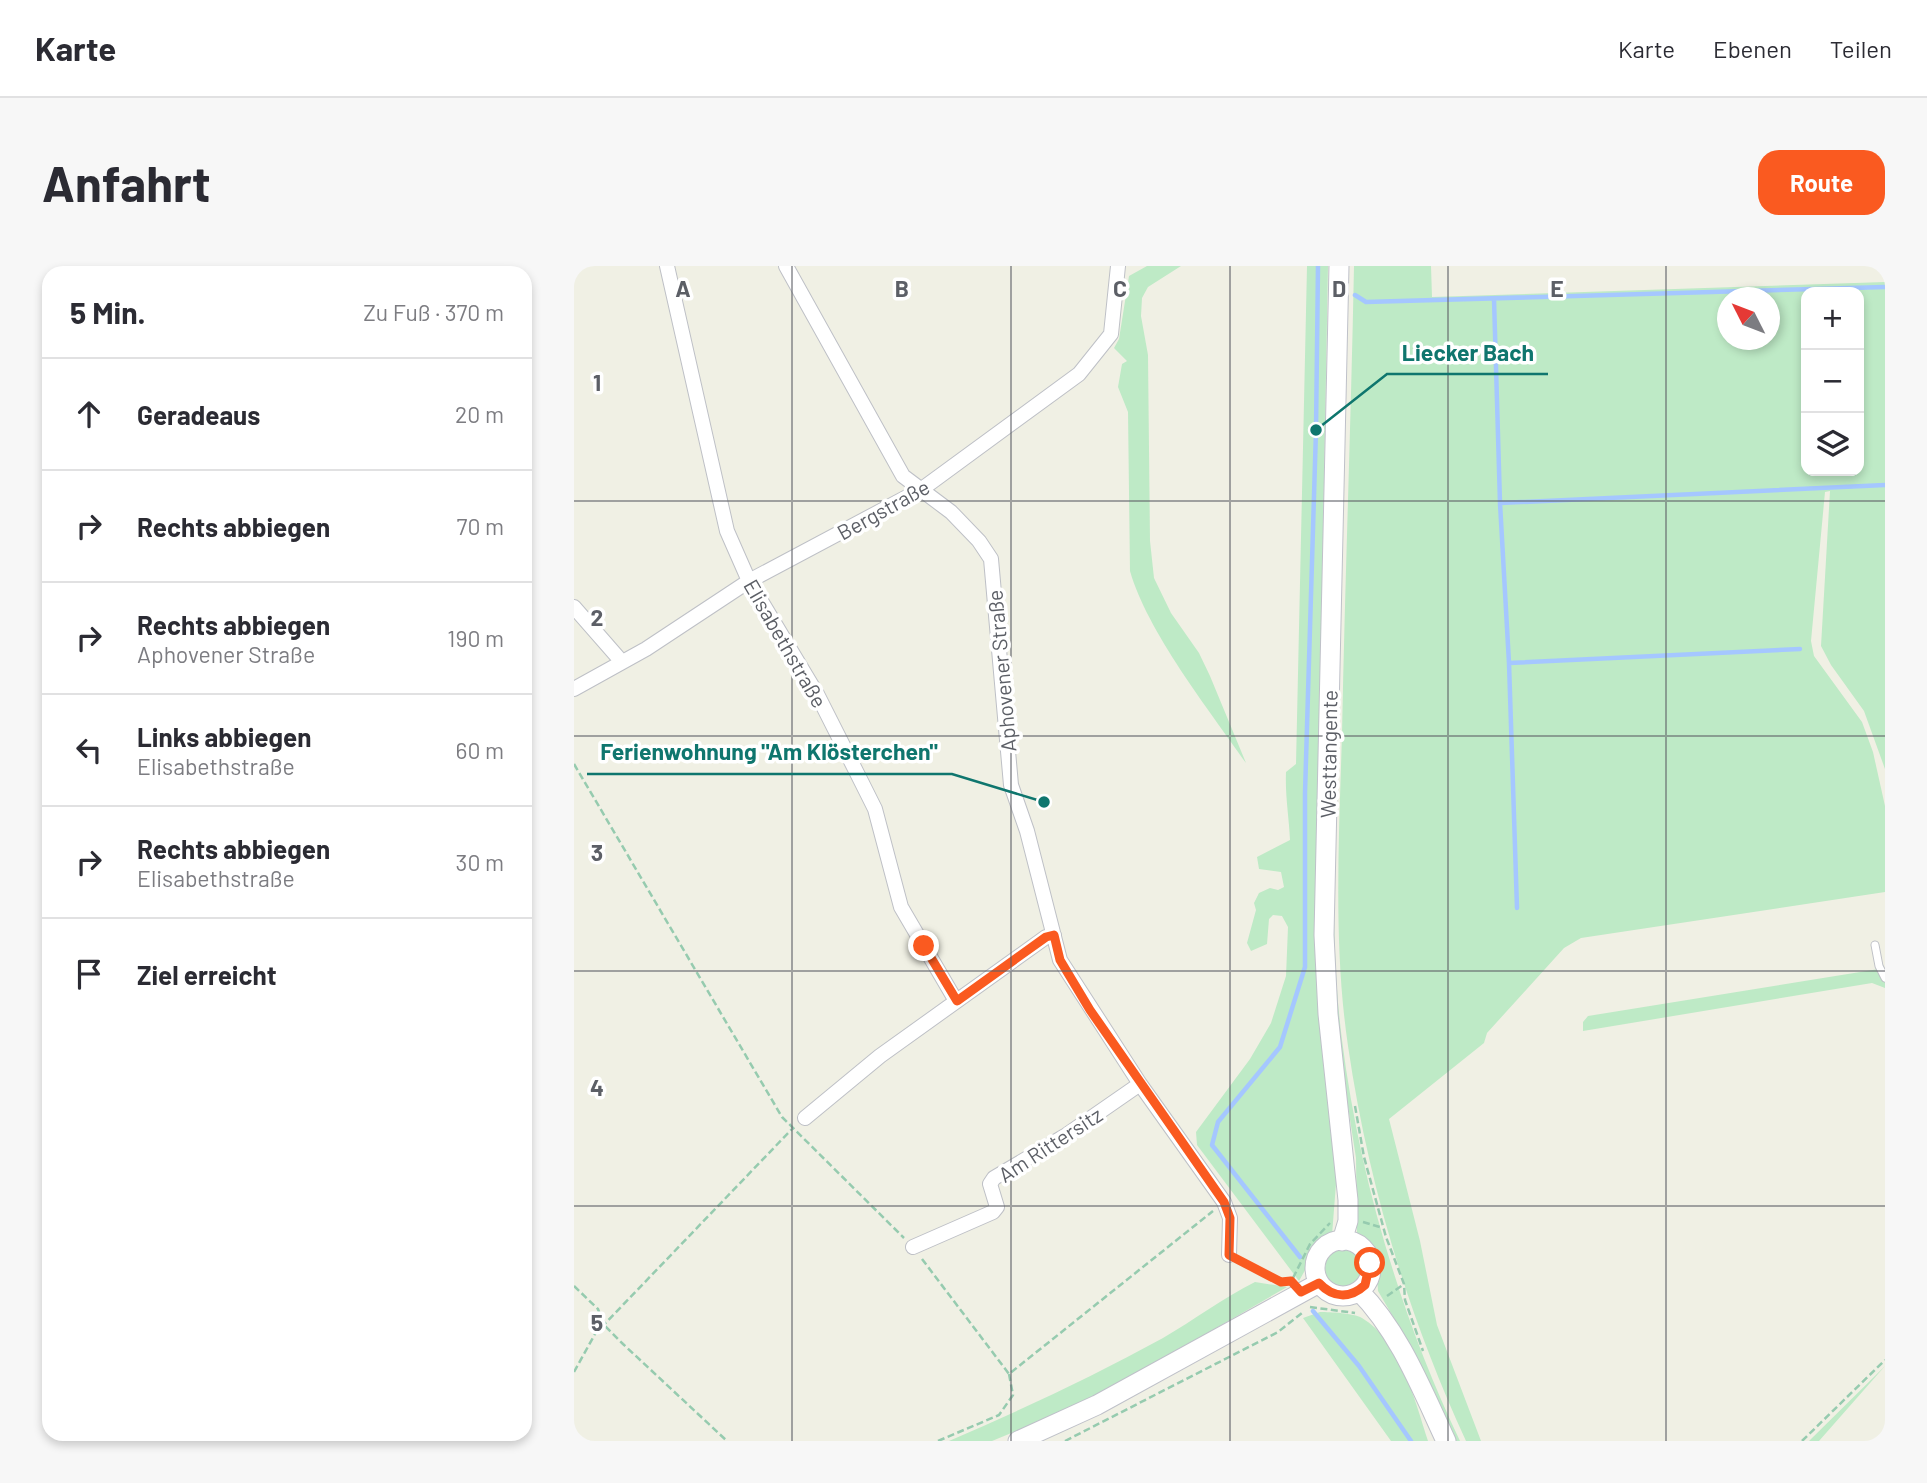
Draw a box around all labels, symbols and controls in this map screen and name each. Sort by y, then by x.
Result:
text: Karte [35,28,116,68]
text: Karte [1618,34,1675,63]
text: Ebenen [1713,34,1792,63]
text: Teilen [1830,34,1892,63]
button: Route [1758,150,1885,215]
text: Anfahrt [42,153,211,212]
text: A [675,274,691,302]
text: B [895,274,909,302]
text: C [1113,274,1127,302]
text: D [1332,274,1346,302]
text: E [1550,274,1564,302]
north arrow [1717,287,1780,350]
map controls [1801,287,1864,476]
button: + [1801,287,1864,350]
text: 5 Min. [70,294,146,330]
text: Zu Fuß · 370 m [363,298,504,326]
callout: Liecker Bach [1387,330,1548,374]
text: Liecker Bach [1402,338,1534,366]
button: − [1801,350,1864,413]
text: 1 [593,368,601,396]
icon: ahead [70,395,108,433]
text: Geradeaus [137,399,260,430]
text: 20 m [455,400,504,428]
button: layers [1801,413,1864,476]
street label: Bergstraße [832,473,934,545]
icon: right [70,507,108,545]
text: Rechts abbiegen [137,511,330,542]
text: 70 m [457,512,504,540]
street label: Elisabethstraße [739,574,833,712]
street label: Aphovener Straße [981,589,1021,753]
text: 2 [591,603,603,631]
text: Rechts abbiegen [137,609,330,640]
icon: right [70,619,108,657]
text: 190 m [447,624,504,652]
text: Aphovener Straße [137,640,315,668]
street label: Westtangente [1314,690,1342,818]
text: Links abbiegen [137,721,311,752]
callout: Ferienwohnung "Am Klösterchen" [587,730,952,774]
icon: left [70,731,108,769]
text: 60 m [456,736,504,764]
text: Ferienwohnung "Am Klösterchen" [600,737,938,765]
text: Elisabethstraße [137,752,295,780]
text: Rechts abbiegen [137,833,330,864]
text: 3 [591,838,603,866]
icon: right [70,843,108,881]
text: 30 m [456,848,504,876]
text: Elisabethstraße [137,864,295,892]
route end [908,930,939,961]
icon: arrive [70,955,108,993]
text: Ziel erreicht [137,959,277,990]
text: 4 [590,1073,604,1101]
street label: Am Rittersitz [993,1101,1107,1187]
route start [1354,1247,1385,1278]
text: 5 [591,1308,603,1336]

